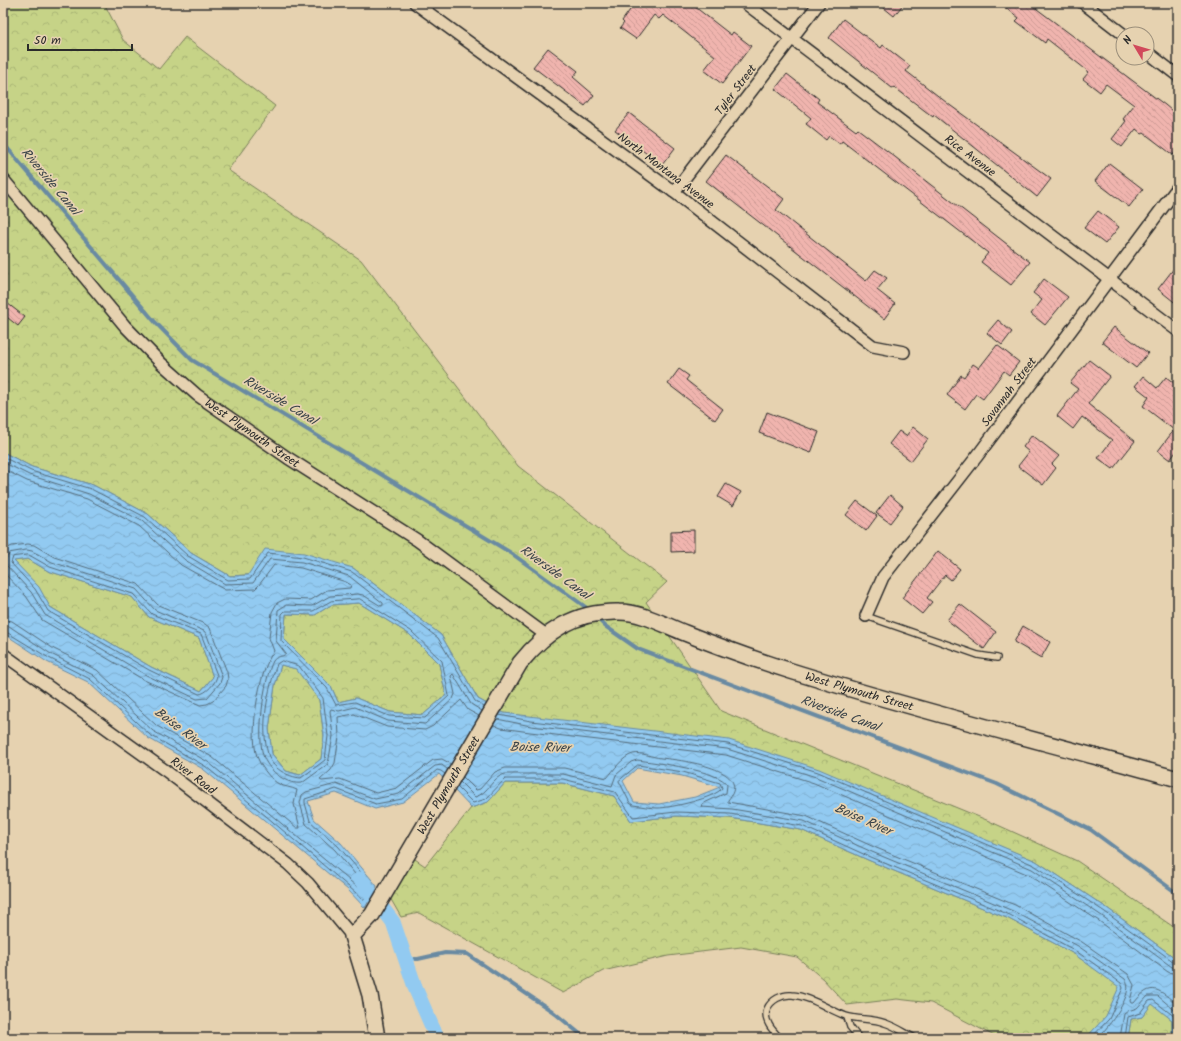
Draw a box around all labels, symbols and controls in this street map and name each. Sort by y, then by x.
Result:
scale bar [28,26,132,52]
north arrow [1115,26,1155,66]
text: 50 m [34,31,61,50]
text: N [1119,32,1137,49]
street label: Tyler Street [710,60,762,120]
street label: North Montana Avenue [613,128,719,214]
street label: Rice Avenue [940,130,1000,182]
water label: Riverside Canal [15,144,86,223]
street label: Savannah Street [976,353,1042,431]
water label: Riverside Canal [239,371,323,433]
street label: West Plymouth Street [201,394,304,473]
water label: Riverside Canal [515,540,597,607]
street label: West Plymouth Street [803,666,916,716]
water label: Riverside Canal [798,690,885,739]
water label: Boise River [150,702,213,757]
street label: West Plymouth Street [412,732,485,838]
water label: Boise River [510,737,573,759]
street label: River Road [166,752,221,800]
water label: Boise River [831,798,897,843]

